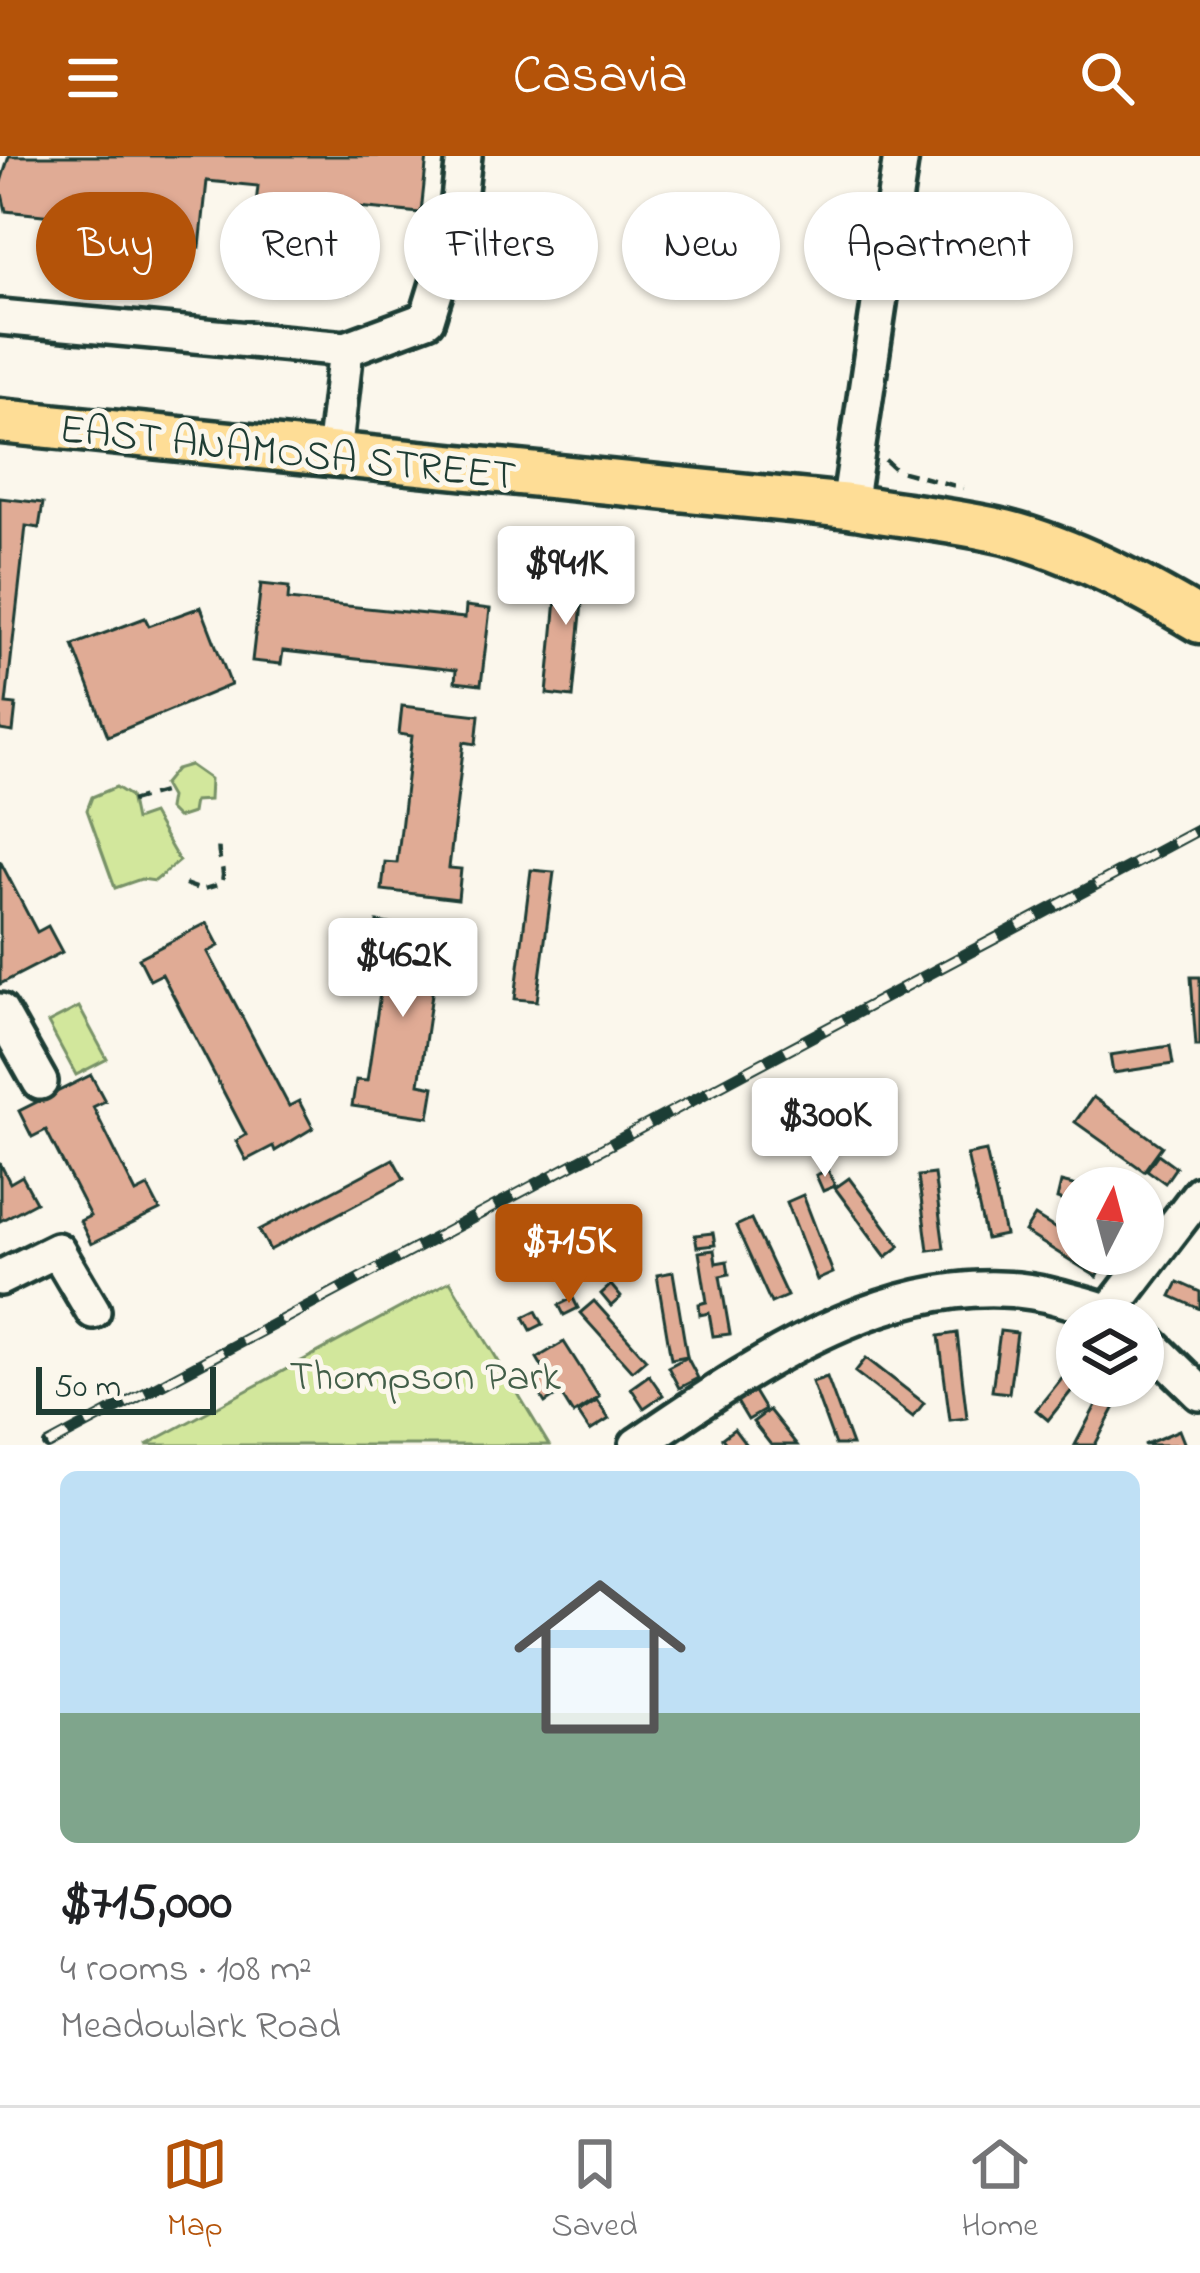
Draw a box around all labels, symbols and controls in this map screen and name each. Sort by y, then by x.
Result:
text: Casavia [512,39,688,117]
icon: menu [60,45,126,111]
icon: search [1074,45,1140,111]
chip: Buy [36,192,196,300]
chip: Rent [220,192,380,300]
chip: Filters [404,192,598,300]
chip: New [622,192,780,300]
chip: Apartment [804,192,1073,300]
street label: EAST ANAMOSA STREET [56,400,519,509]
pin: $941K [482,526,650,628]
text: $941K [525,536,607,593]
pin: $462K [319,918,487,1020]
text: $462K [355,928,451,985]
pin: $300K [741,1078,909,1180]
text: $300K [779,1088,871,1145]
north arrow [1056,1167,1164,1275]
map controls [1056,1167,1164,1407]
pin: $715K [485,1204,653,1306]
text: $715K [522,1214,616,1271]
button: layers [1056,1299,1164,1407]
park label: Thompson Park [289,1348,561,1409]
scale bar [36,1361,216,1414]
text: 50 m [54,1364,121,1412]
icon: home [492,1549,708,1765]
text: $715,000 [60,1867,232,1942]
text: 4 rooms · 108 m² [60,1942,312,1999]
text: Meadowlark Road [60,1999,341,2056]
tab: Map [162,2131,228,2251]
tab: Saved [552,2131,638,2251]
tab: Home [961,2131,1038,2251]

